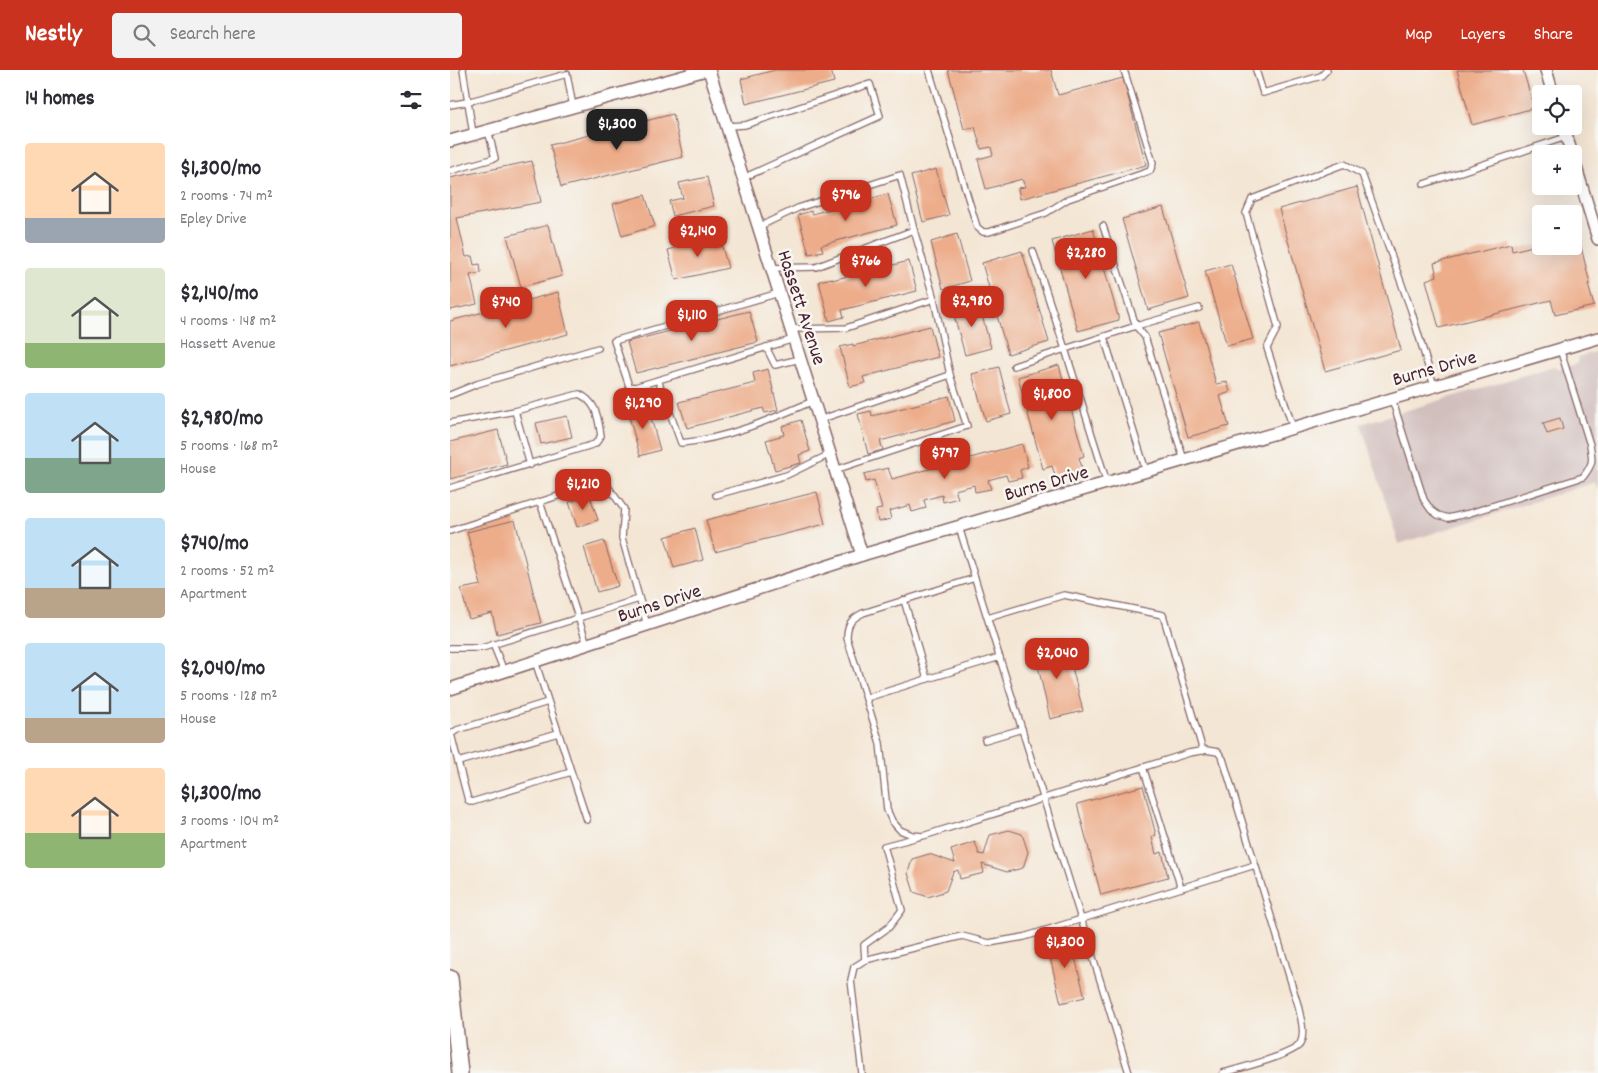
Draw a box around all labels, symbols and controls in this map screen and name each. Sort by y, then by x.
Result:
search box [112,13,462,58]
text: Nestly [25,18,82,52]
icon: search [130,21,158,49]
text: Search here [170,22,256,49]
text: Map [1405,23,1432,48]
text: Layers [1460,23,1506,48]
text: Share [1534,23,1573,48]
text: 14 homes [25,85,95,115]
map controls [1532,85,1582,255]
button: locate [1532,85,1582,135]
icon: filters [397,86,425,114]
pin: $1,300 [576,108,658,151]
text: $1,300 [597,113,637,136]
button: + [1532,145,1582,195]
text: $1,300/mo [180,155,261,185]
icon: home [65,163,125,223]
pin: $796 [816,180,876,222]
text: $796 [831,184,861,207]
text: 2 rooms · 74 m² [180,185,273,208]
button: − [1532,205,1582,255]
text: Epley Drive [180,208,246,231]
pin: $2,140 [657,216,739,258]
text: $2,140 [679,220,717,243]
pin: $2,280 [1045,238,1127,280]
text: $2,280 [1066,242,1106,265]
pin: $766 [836,246,896,288]
street label: Hassett Avenue [768,247,832,369]
text: $766 [851,250,881,273]
text: $2,140/mo [180,280,258,310]
pin: $740 [476,286,536,329]
pin: $2,980 [931,286,1013,328]
icon: home [65,288,125,348]
text: $2,980 [952,290,992,313]
text: $740 [491,291,521,314]
pin: $1,110 [651,300,733,342]
text: $1,110 [677,304,707,327]
text: 4 rooms · 148 m² [180,310,276,333]
text: Hassett Avenue [180,333,275,356]
street label: Burns Drive [1389,344,1480,395]
pin: $1,800 [1011,378,1093,421]
text: $1,800 [1033,383,1071,406]
pin: $1,290 [602,388,684,430]
text: $1,290 [624,392,662,415]
text: $2,980/mo [180,405,263,435]
icon: home [65,413,125,473]
text: 5 rooms · 168 m² [180,435,278,458]
pin: $797 [915,438,975,480]
text: $797 [931,442,959,465]
text: House [180,458,216,481]
street label: Burns Drive [1001,459,1092,510]
pin: $1,210 [542,468,624,511]
text: $1,210 [566,473,600,496]
text: $740/mo [180,530,249,560]
icon: home [65,538,125,598]
text: 2 rooms · 52 m² [180,560,274,583]
street label: Burns Drive [615,578,705,632]
text: Apartment [180,583,247,606]
pin: $2,040 [1016,638,1098,680]
text: $2,040 [1036,642,1078,665]
text: $2,040/mo [180,655,265,685]
icon: home [65,663,125,723]
text: 5 rooms · 128 m² [180,685,277,708]
text: House [180,708,216,731]
text: $1,300/mo [180,780,261,810]
icon: home [65,788,125,848]
text: 3 rooms · 104 m² [180,810,279,833]
text: Apartment [180,833,247,856]
pin: $1,300 [1024,926,1106,969]
text: $1,300 [1045,931,1085,954]

